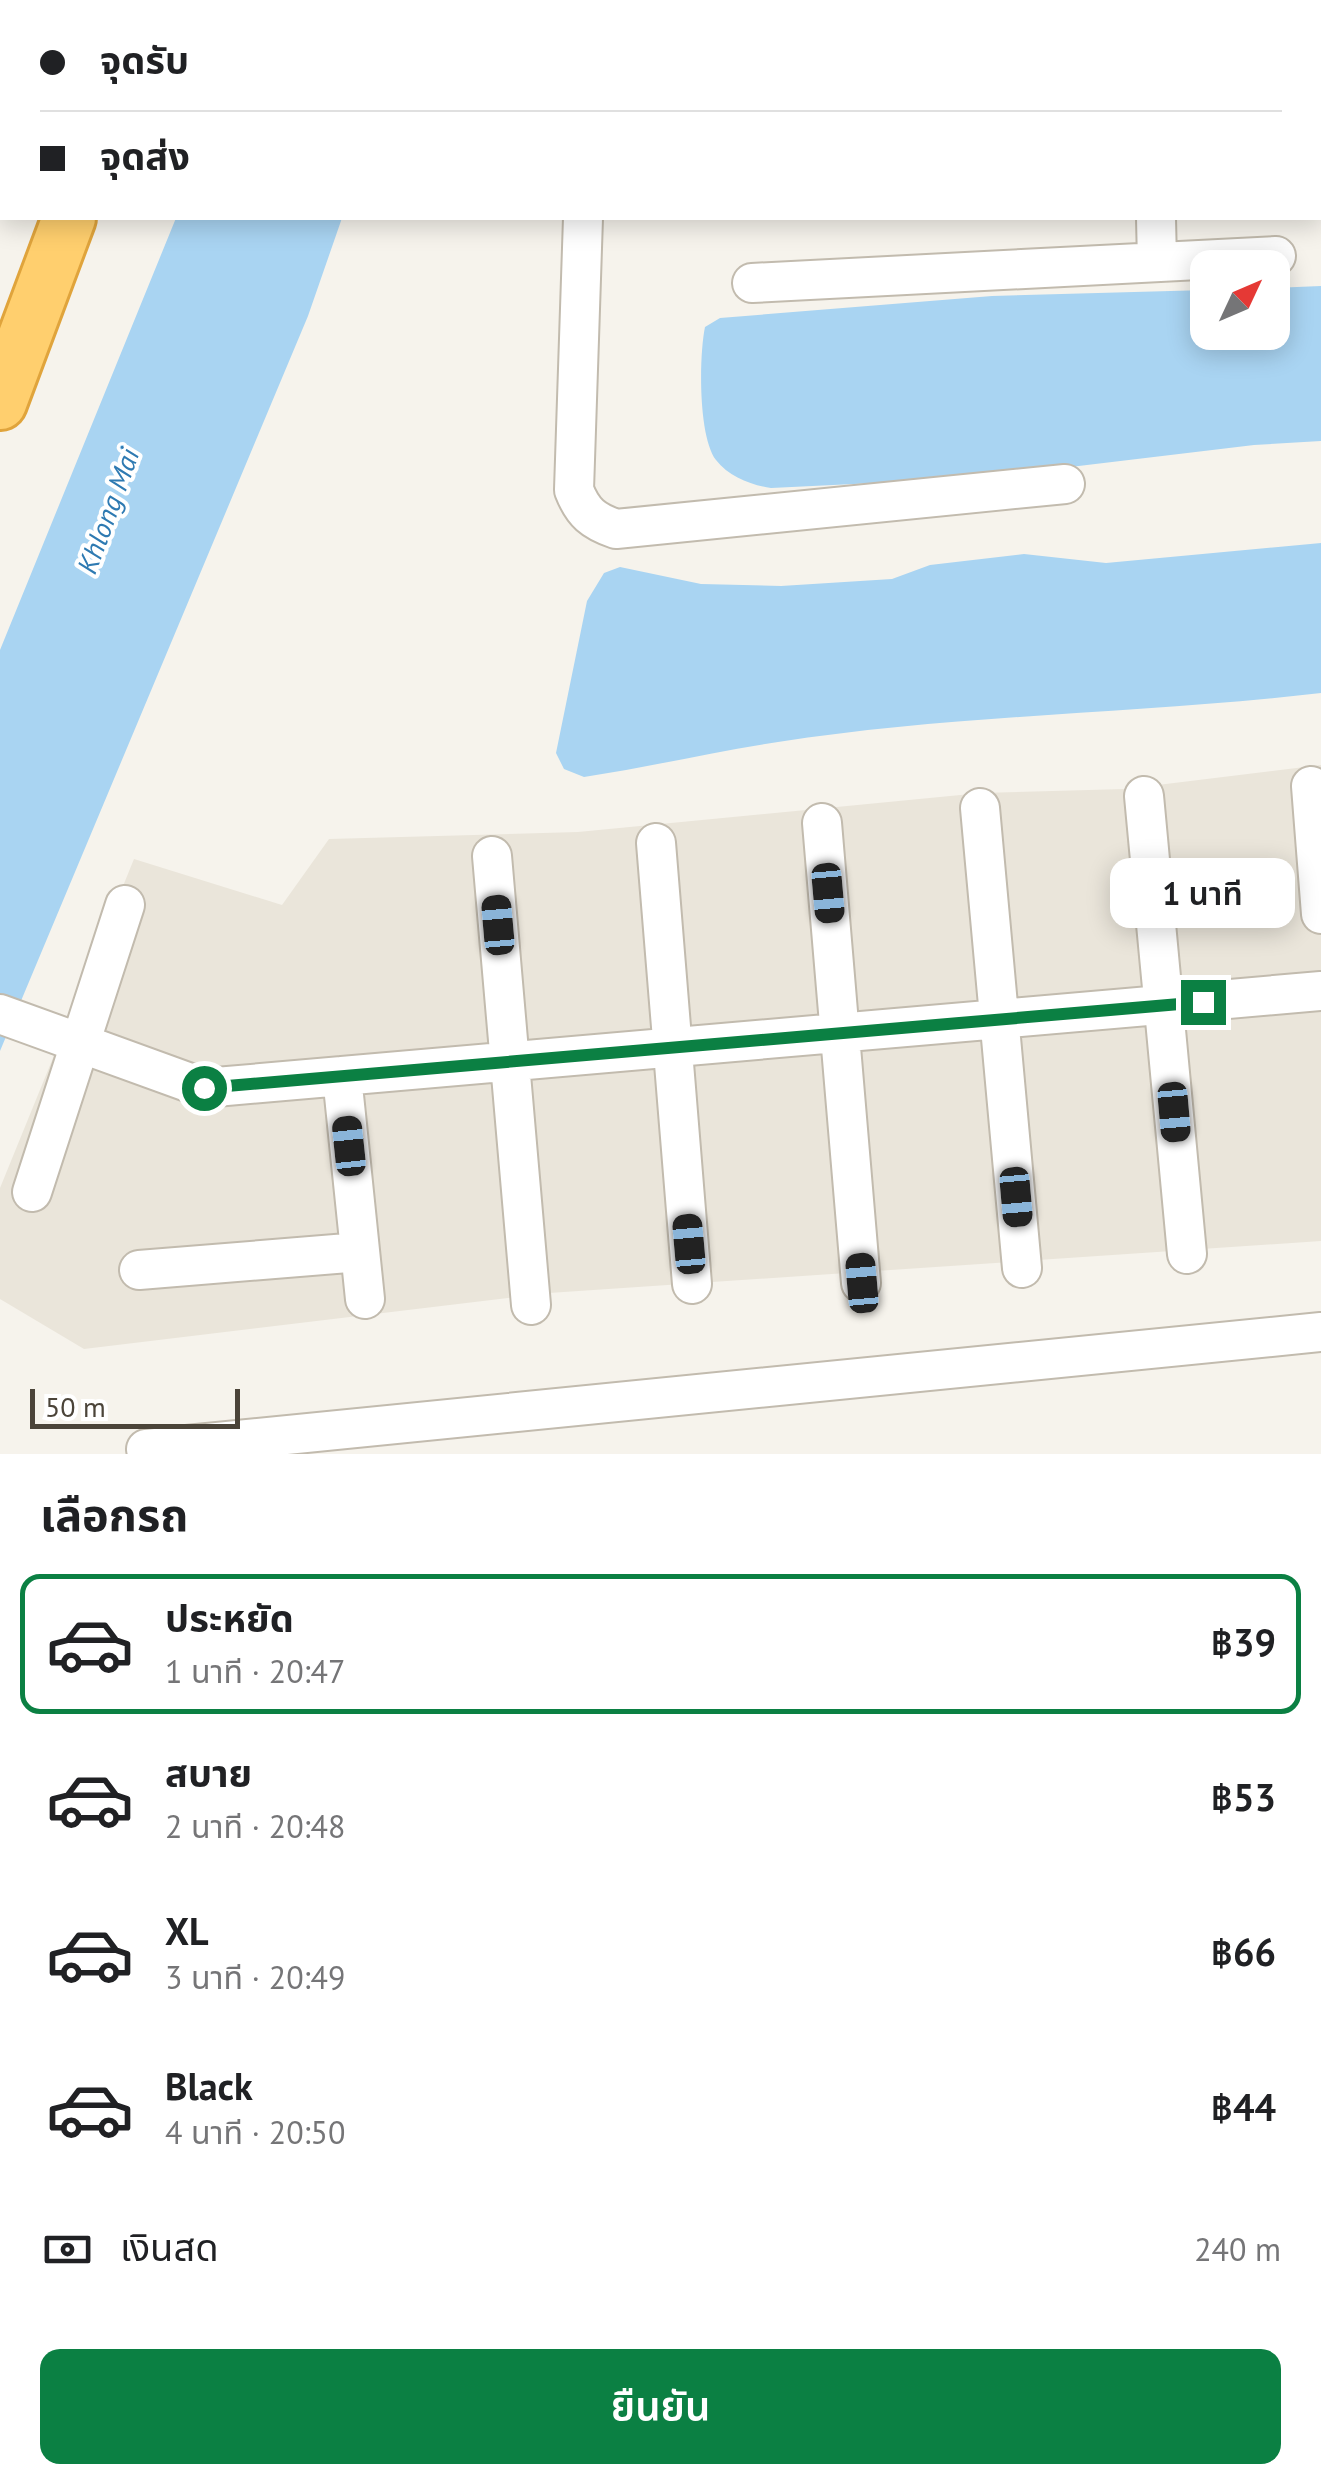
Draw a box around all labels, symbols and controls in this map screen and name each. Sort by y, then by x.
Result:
text: จุดรับ [100,35,189,84]
text: จุดส่ง [100,131,190,180]
north arrow [1190,250,1290,350]
map controls [1190,250,1290,350]
water label: Khlong Mai [68,442,148,579]
callout: 1 นาที [1110,857,1296,927]
car [810,862,846,924]
text: 1 นาที [1162,872,1243,914]
car [480,894,516,956]
route end [1181,980,1226,1025]
route start [182,1066,227,1111]
car [1156,1081,1192,1143]
car [331,1115,367,1177]
car [998,1166,1034,1228]
car [671,1213,707,1275]
car [844,1252,880,1314]
scale bar [30,1384,240,1428]
text: 50 m [45,1388,106,1425]
text: เลือกรถ [40,1485,188,1543]
text: ประหยัด [165,1593,294,1642]
icon: car [45,1599,135,1689]
text: ฿39 [1211,1617,1276,1666]
text: 1 นาที · 20:47 [165,1650,345,1692]
text: สบาย [165,1748,252,1797]
icon: car [45,1754,135,1844]
text: ฿53 [1211,1772,1276,1821]
text: 2 นาที · 20:48 [165,1805,345,1847]
text: XL [165,1906,209,1955]
icon: car [45,1909,135,1999]
text: ฿66 [1211,1927,1276,1976]
text: 3 นาที · 20:49 [165,1956,345,1998]
text: Black [165,2061,253,2110]
icon: car [45,2064,135,2154]
text: ฿44 [1211,2082,1276,2131]
text: 4 นาที · 20:50 [165,2111,345,2153]
icon: cash [40,2222,95,2277]
text: เงินสด [120,2222,219,2271]
text: 240 m [1194,2228,1281,2270]
button: ยืนยัน [40,2349,1281,2464]

